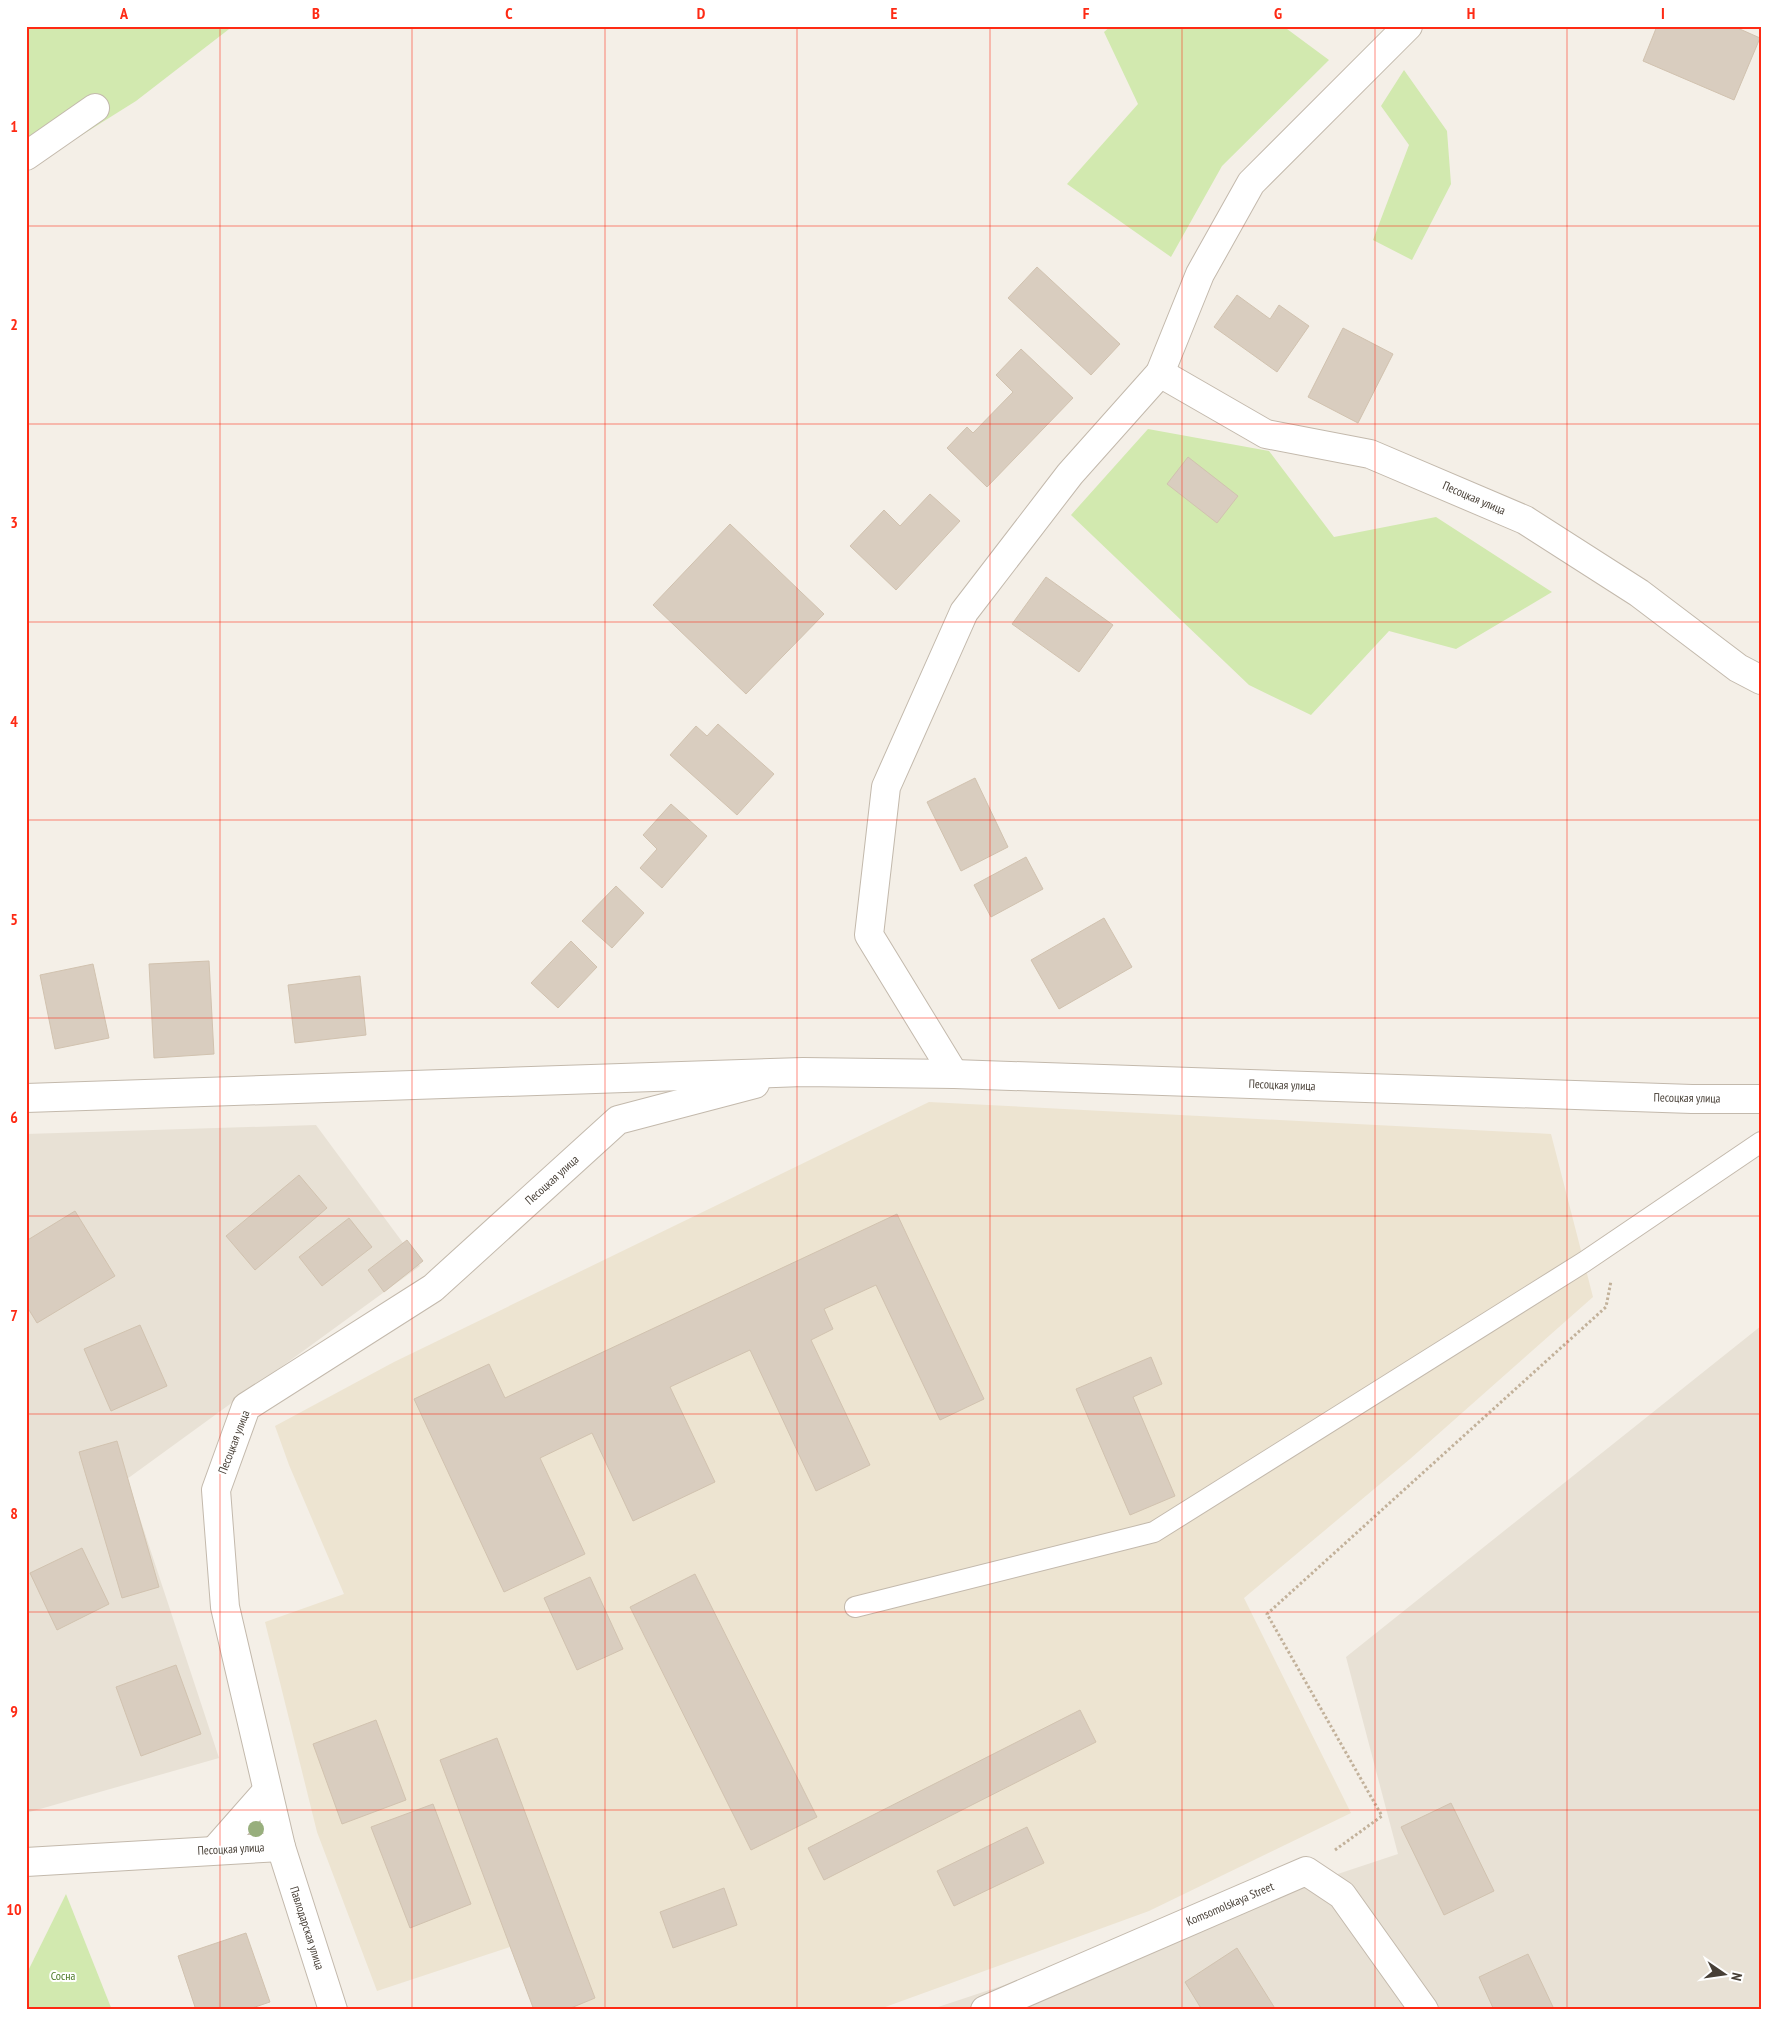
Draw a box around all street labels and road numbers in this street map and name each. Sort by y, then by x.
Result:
street label: Песоцкая улица [1440,478,1508,518]
street label: Песоцкая улица [1248,1076,1316,1093]
street label: Песоцкая улица [1653,1089,1721,1106]
street label: Песоцкая улица [522,1152,582,1208]
street label: Песоцкая улица [215,1408,253,1476]
street label: Песоцкая улица [197,1839,265,1858]
street label: Komsomolskaya Street [1184,1878,1276,1929]
street label: Павлодарская улица [287,1884,328,1972]

